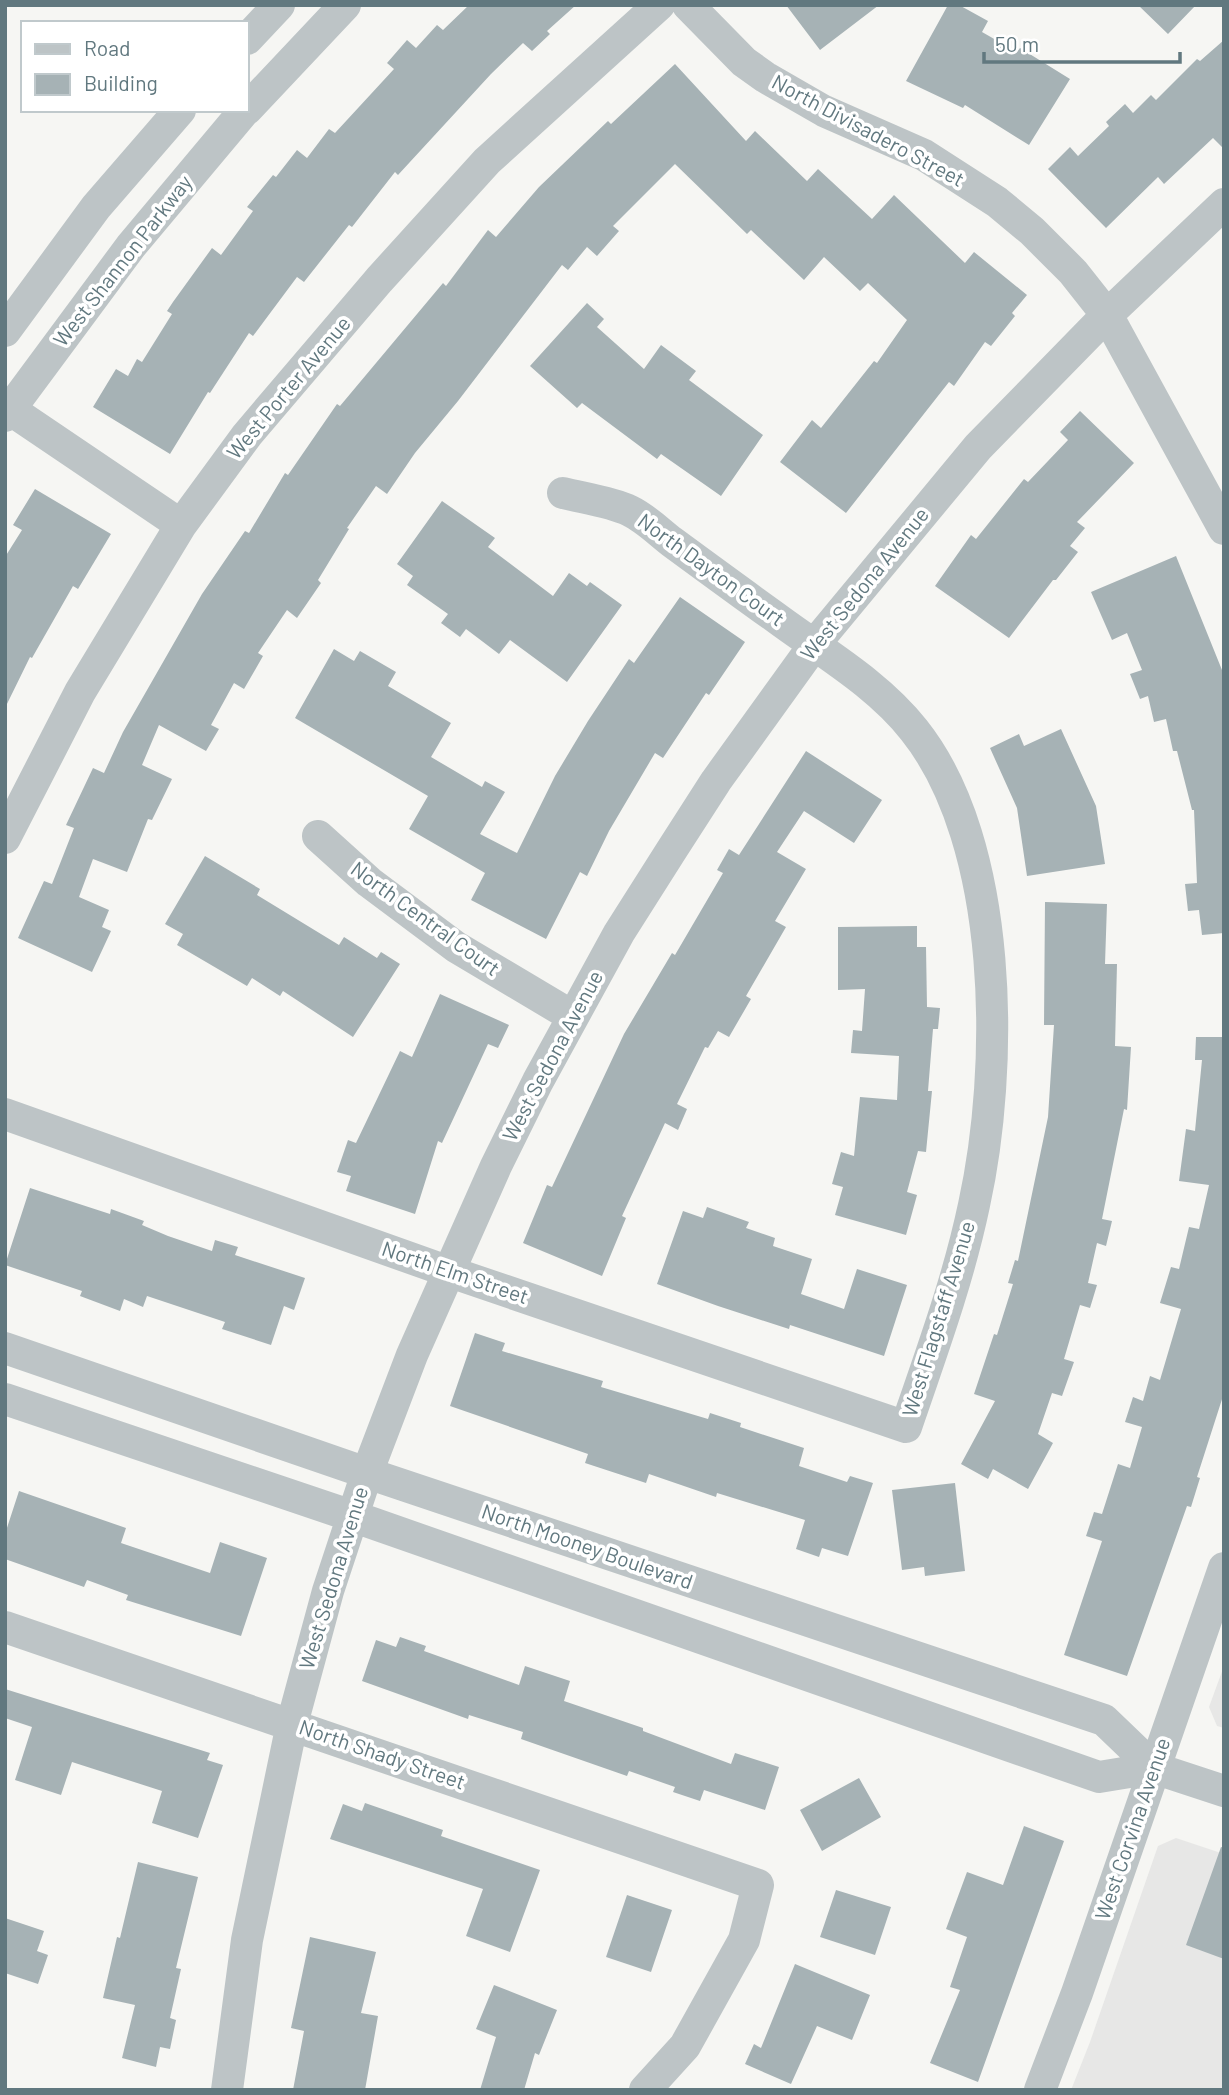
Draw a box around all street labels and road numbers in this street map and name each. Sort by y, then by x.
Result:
street label: North Divisadero Street [768,68,969,191]
street label: West Shannon Parkway [47,169,197,351]
street label: West Porter Avenue [221,310,355,464]
street label: West Sedona Avenue [794,501,933,665]
street label: North Dayton Court [634,507,790,630]
street label: North Central Court [347,855,505,980]
street label: West Sedona Avenue [496,966,607,1145]
street label: West Flagstaff Avenue [896,1218,979,1419]
street label: North Elm Street [379,1235,532,1308]
street label: West Sedona Avenue [293,1483,372,1672]
street label: North Mooney Boulevard [479,1498,696,1593]
street label: North Shady Street [296,1713,469,1794]
street label: West Corvina Avenue [1089,1734,1175,1923]

